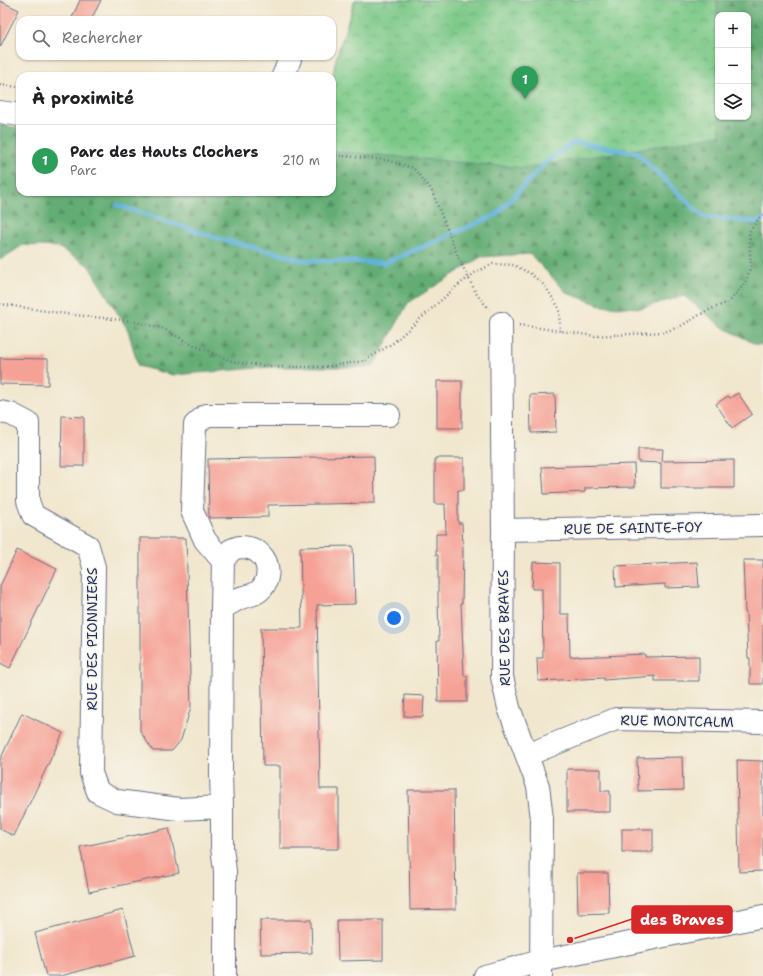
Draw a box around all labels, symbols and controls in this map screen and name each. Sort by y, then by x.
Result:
map controls [715,12,751,120]
button: + [715,12,751,48]
search box [16,16,336,60]
icon: search [30,27,52,49]
text: Rechercher [62,28,143,48]
button: − [715,48,751,84]
pin: 1 [512,66,538,99]
button: layers [715,84,751,120]
text: À proximité [32,87,134,109]
text: Parc des Hauts Clochers [70,142,258,162]
text: 1 [42,152,48,169]
text: 210 m [282,152,320,169]
text: Parc [70,162,97,179]
street label: RUE DE SAINTE-FOY [564,518,703,538]
street label: RUE DES PIONNIERS [83,567,101,710]
street label: RUE DES BRAVES [494,569,514,686]
your location [384,608,404,628]
street label: RUE MONTCALM [620,711,734,731]
callout: des Braves [632,906,732,933]
text: des Braves [640,910,724,930]

